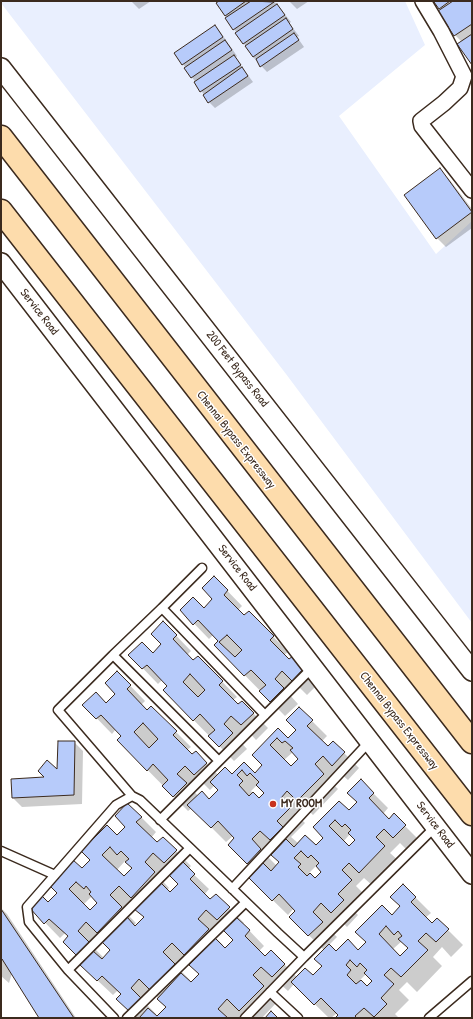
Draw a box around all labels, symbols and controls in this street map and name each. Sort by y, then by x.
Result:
street label: Service Road [17,286,61,338]
street label: 200 Feet Bypass Road [203,328,271,410]
street label: Chennai Bypass Expressway [193,388,279,492]
street label: Service Road [215,542,259,594]
street label: Chennai Bypass Expressway [356,669,442,773]
place label: MY ROOM [281,797,322,811]
marker: MY ROOM [268,799,278,809]
street label: Service Road [413,799,457,851]

